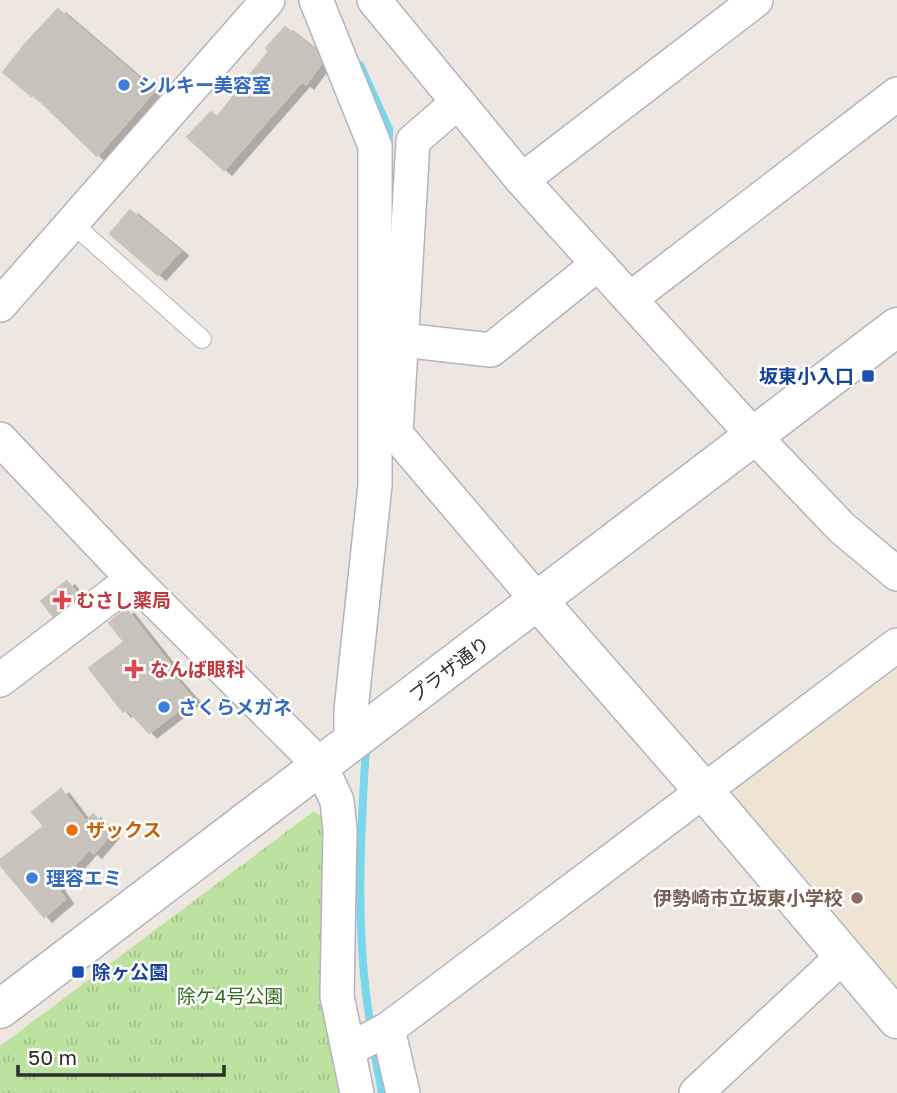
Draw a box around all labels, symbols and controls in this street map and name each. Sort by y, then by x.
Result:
place label: シルキー美容室 [138,73,271,96]
marker: シルキー美容室 [116,77,132,93]
place label: 坂東小入口 [759,364,854,387]
marker: 坂東小入口 [860,368,876,384]
place label: むさし薬局 [76,588,171,611]
marker: むさし薬局 [54,592,70,608]
street label: プラザ通り [404,631,494,706]
place label: なんば眼科 [150,657,245,680]
marker: なんば眼科 [124,659,144,679]
place label: さくらメガネ [178,695,292,718]
marker: さくらメガネ [156,699,172,715]
place label: ザックス [86,818,161,841]
marker: ザックス [64,822,80,838]
place label: 理容エミ [46,866,122,889]
marker: 理容エミ [24,870,40,886]
place label: 伊勢崎市立坂東小学校 [653,886,843,909]
marker: 伊勢崎市立坂東小学校 [849,890,865,906]
place label: 除ヶ公園 [92,960,168,983]
marker: 除ヶ公園 [70,964,86,980]
park label: 除ケ4号公園 [177,984,283,1007]
scale bar [18,1034,224,1078]
text: 50 m [28,1044,77,1070]

